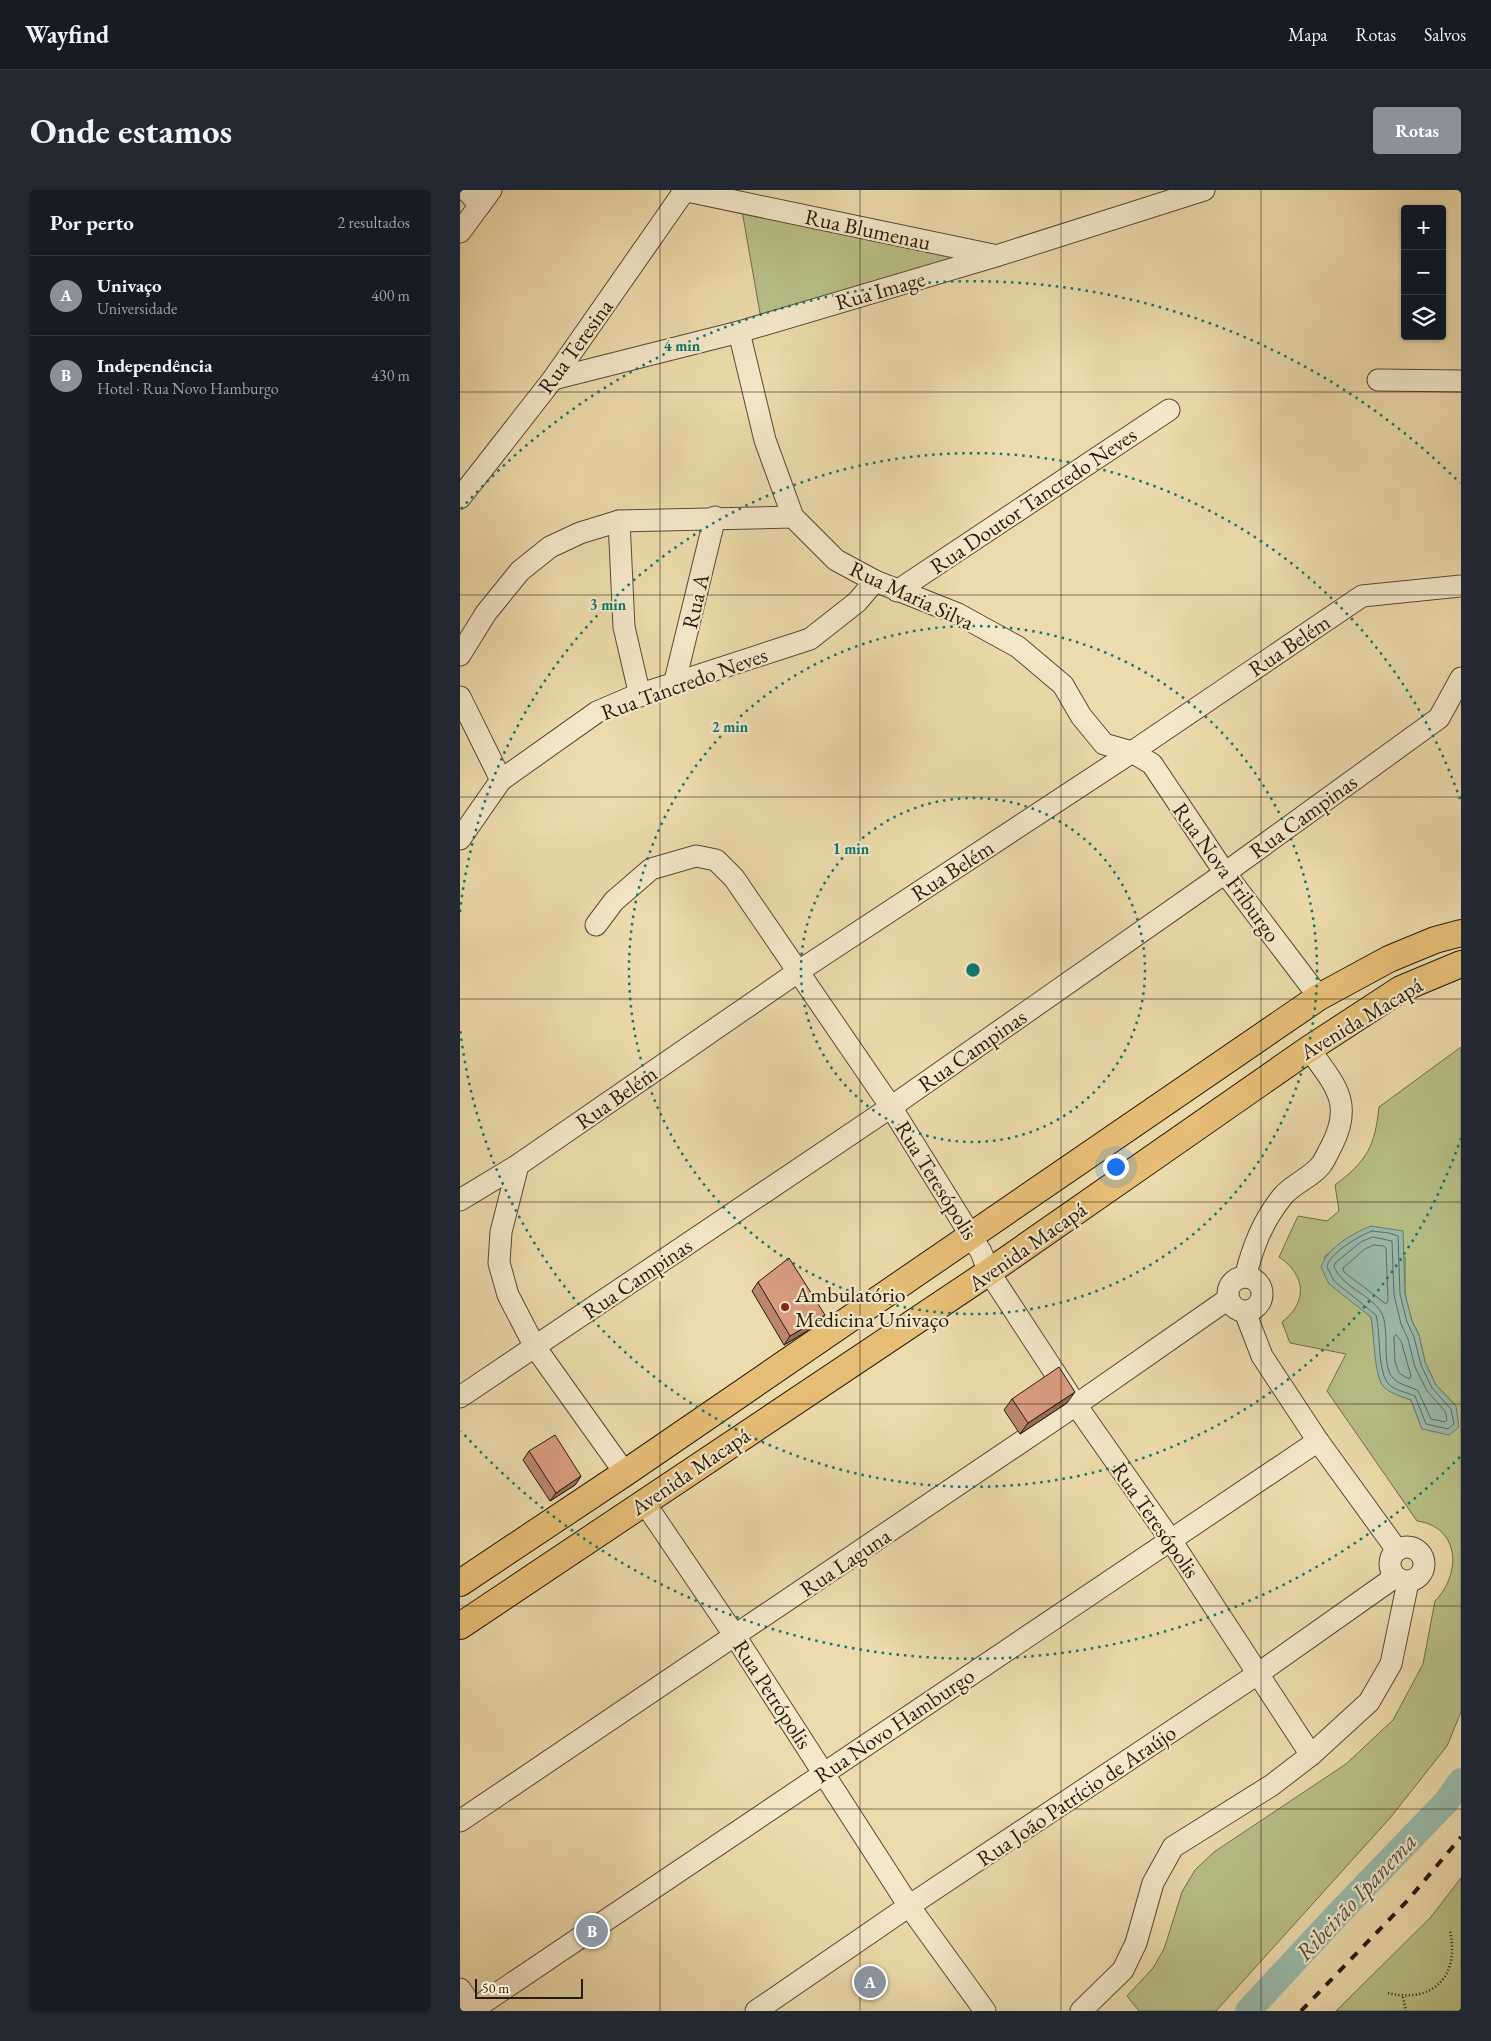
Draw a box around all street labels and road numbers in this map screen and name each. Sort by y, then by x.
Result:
street label: Rua Blumenau [802,202,934,257]
street label: Rua Image [832,264,929,317]
street label: Rua Teresina [531,293,620,399]
street label: Rua Doutor Tancredo Neves [924,420,1142,580]
street label: Rua Maria Silva [845,554,979,637]
street label: Rua A [675,570,716,632]
street label: Rua Belém [1243,607,1336,683]
street label: Rua Tancredo Neves [597,640,771,727]
street label: Rua Campinas [1244,768,1363,865]
street label: Rua Nova Friburgo [1166,797,1287,948]
street label: Rua Belém [905,833,999,908]
street label: Avenida Macapá [1294,970,1428,1067]
street label: Rua Campinas [912,1002,1032,1099]
street label: Rua Belém [570,1059,663,1136]
street label: Rua Teresópolis [888,1115,985,1245]
street label: Avenida Macapá [962,1195,1092,1298]
street label: Rua Campinas [577,1231,698,1326]
street label: Avenida Macapá [624,1421,756,1523]
street label: Rua Teresópolis [1105,1457,1206,1584]
street label: Rua Laguna [794,1521,897,1603]
street label: Rua Petrópolis [726,1634,819,1755]
street label: Rua Novo Hamburgo [809,1661,980,1790]
street label: Rua João Patrício de Araújo [971,1718,1182,1873]

